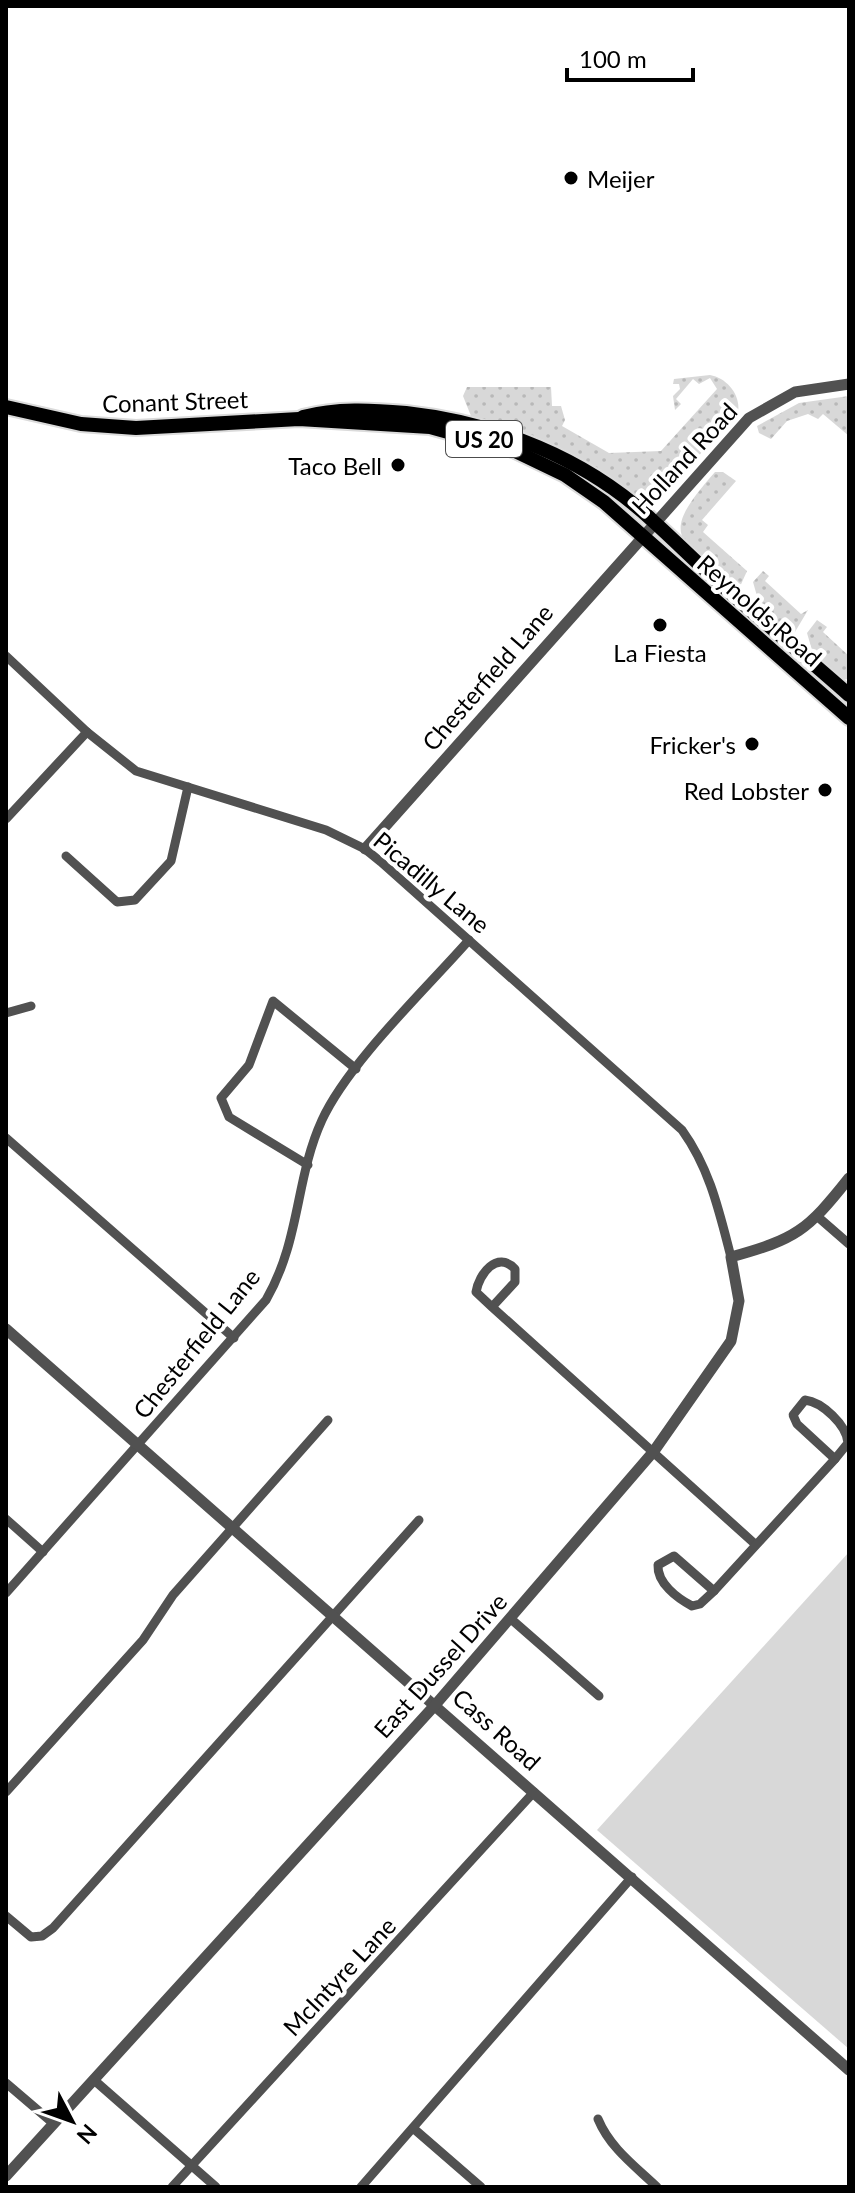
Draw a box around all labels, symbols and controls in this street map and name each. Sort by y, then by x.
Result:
scale bar [567,32,693,82]
text: 100 m [579,44,647,73]
place label: Meijer [587,164,655,193]
marker: Meijer [562,169,580,187]
street label: Conant Street [102,384,249,418]
street label: Holland Road [625,397,743,519]
road number: US 20 [446,421,522,457]
place label: Taco Bell [288,451,382,480]
marker: Taco Bell [389,456,407,474]
street label: Reynolds Road [692,548,828,672]
street label: Chesterfield Lane [416,598,558,756]
marker: La Fiesta [651,616,669,634]
place label: La Fiesta [613,638,707,667]
place label: Fricker's [650,730,736,759]
marker: Fricker's [743,735,761,753]
place label: Red Lobster [684,776,809,805]
marker: Red Lobster [816,781,834,799]
street label: Picadilly Lane [368,825,496,939]
street label: Chesterfield Lane [127,1262,265,1424]
street label: East Dussel Drive [367,1587,513,1743]
street label: Cass Road [447,1682,547,1776]
street label: McIntyre Lane [277,1911,401,2041]
north arrow [32,2081,112,2161]
text: N [72,2119,103,2150]

